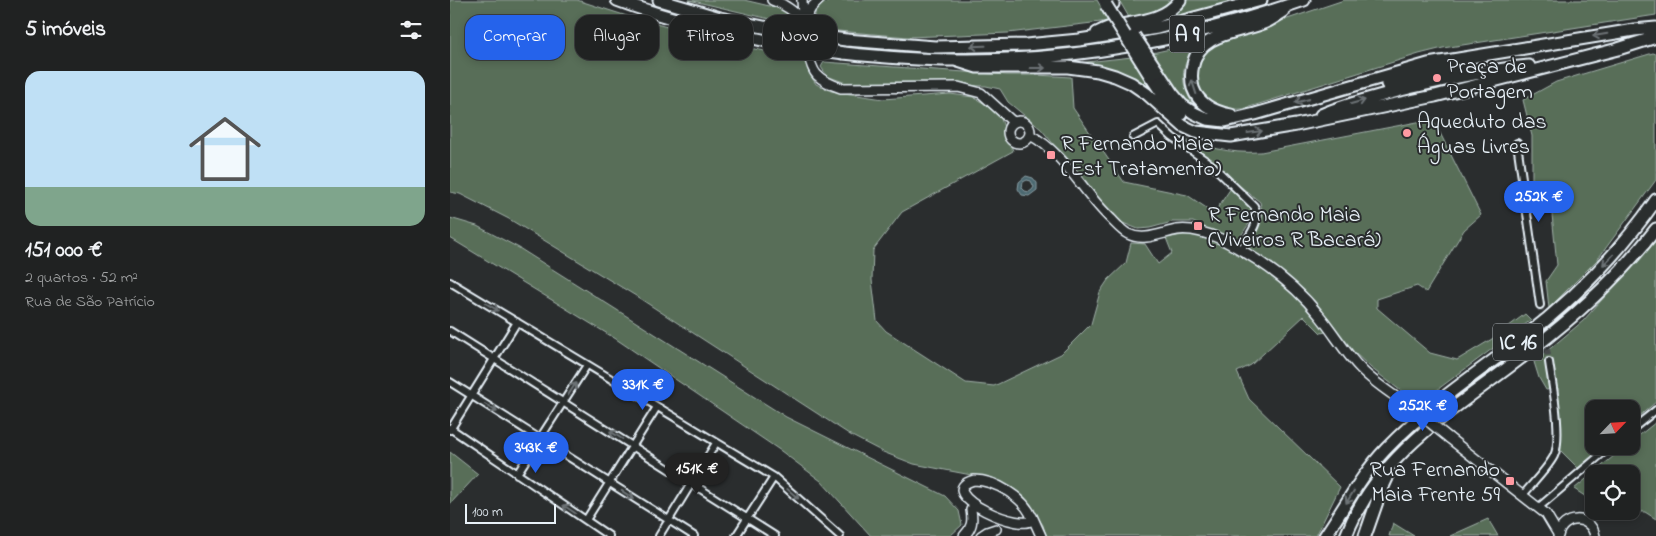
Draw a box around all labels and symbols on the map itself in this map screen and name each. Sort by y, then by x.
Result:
road number: A 9 [1170,15,1204,52]
one-way arrow [1593,31,1609,41]
one-way arrow [970,41,986,51]
place label: Praça de Portagem [1447,52,1533,110]
one-way arrow [1029,63,1045,73]
marker: Praça de Portagem [1431,72,1443,84]
one-way arrow [1189,79,1199,95]
one-way arrow [1350,96,1366,106]
one-way arrow [1294,97,1310,106]
place label: Aqueduto das Águas Livres [1417,107,1547,165]
one-way arrow [1247,127,1263,137]
marker: Aqueduto das Águas Livres [1401,127,1413,139]
place label: R Fernando Maia (Est Tratamento) [1061,129,1221,186]
marker: R Fernando Maia (Est Tratamento) [1045,149,1057,161]
pin: 252K € [1498,180,1580,223]
place label: R Fernando Maia (Viveiros R Bacará) [1208,200,1381,257]
marker: R Fernando Maia (Viveiros R Bacará) [1192,220,1204,232]
one-way arrow [1602,254,1615,266]
one-way arrow [484,302,498,312]
road number: IC 16 [1493,324,1543,361]
pin: 331K € [602,368,684,411]
one-way arrow [567,382,577,396]
pin: 252K € [1382,390,1464,432]
north arrow [1585,400,1640,455]
one-way arrow [484,403,498,413]
one-way arrow [609,430,623,440]
pin: 343K € [495,432,577,474]
pin: 151K € [656,452,738,495]
place label: Rua Fernando Maia Frente 59 [1370,455,1500,512]
marker: Rua Fernando Maia Frente 59 [1504,475,1516,487]
one-way arrow [786,488,799,499]
one-way arrow [1345,489,1355,503]
one-way arrow [621,490,635,500]
scale bar [465,501,556,524]
one-way arrow [562,504,576,514]

